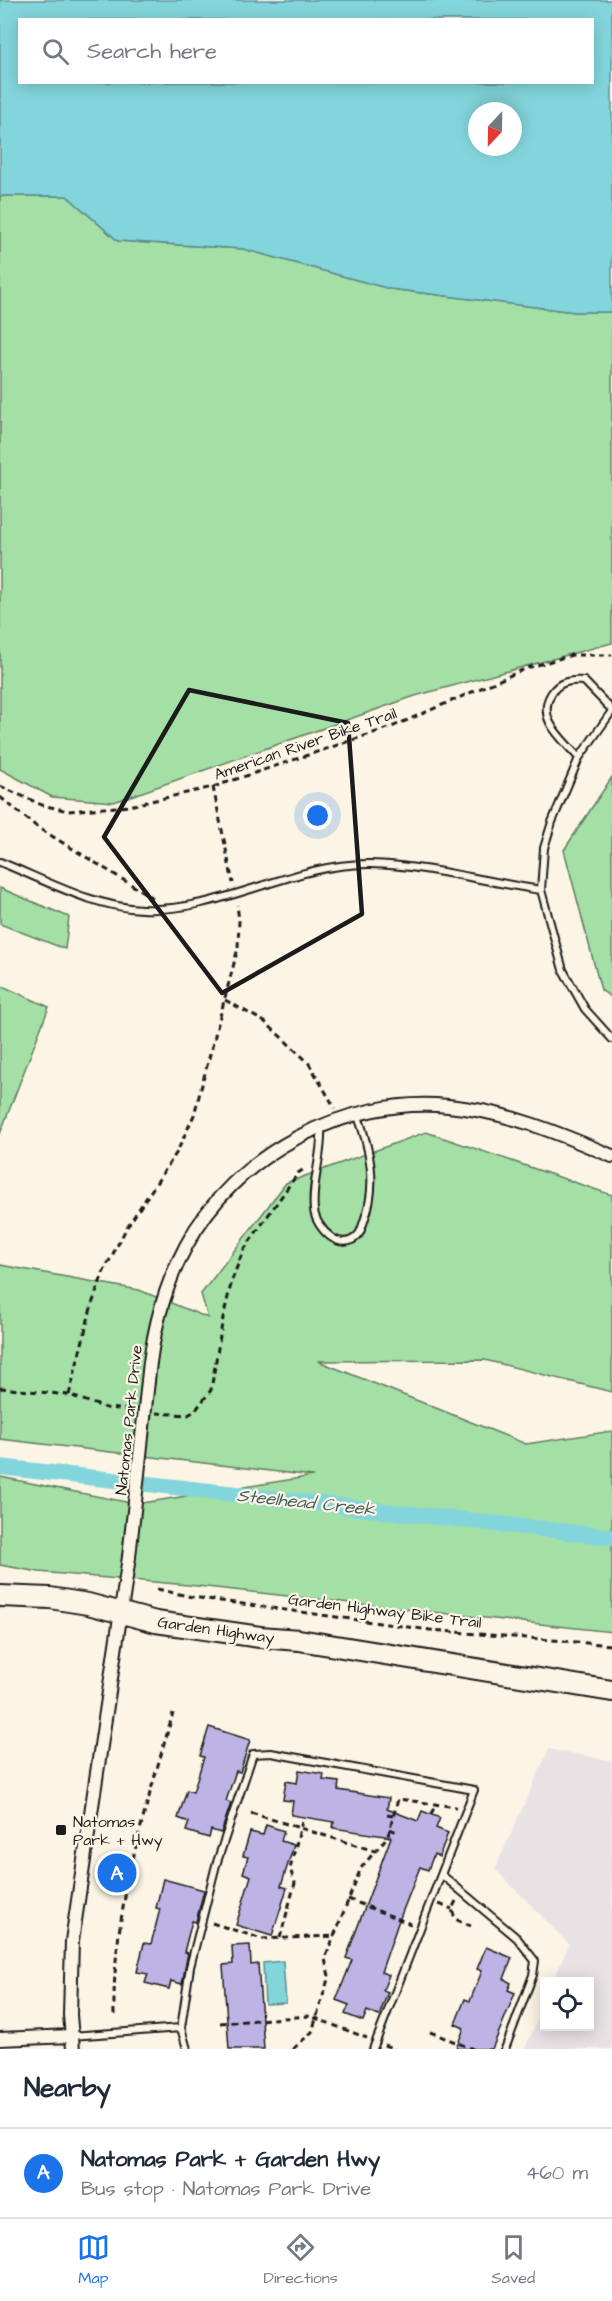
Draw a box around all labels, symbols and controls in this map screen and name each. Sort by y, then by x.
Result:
search box [18,18,594,84]
icon: search [39,35,72,68]
text: Search here [87,36,217,67]
north arrow [468,102,522,156]
street label: American River Bike Trail [211,702,400,786]
your location [303,801,332,830]
street label: Natomas Park Drive [110,1344,148,1496]
water label: Steelhead Creek [236,1483,377,1522]
street label: Garden Highway Bike Trail [287,1588,483,1635]
street label: Garden Highway [156,1611,276,1650]
place label: Natomas Park + Hwy [73,1811,163,1852]
marker: Natomas Park + Hwy [54,1823,68,1837]
pin: A [98,1850,136,1896]
map controls [540,1977,594,2031]
button: locate [540,1977,594,2031]
text: Nearby [24,2070,111,2106]
text: Natomas Park + Garden Hwy [81,2144,380,2175]
text: A [37,2159,50,2187]
text: 460 m [526,2159,588,2187]
text: Bus stop · Natomas Park Drive [81,2175,371,2203]
tab: Map [77,2231,110,2289]
tab: Directions [264,2231,338,2289]
tab: Saved [492,2231,535,2289]

